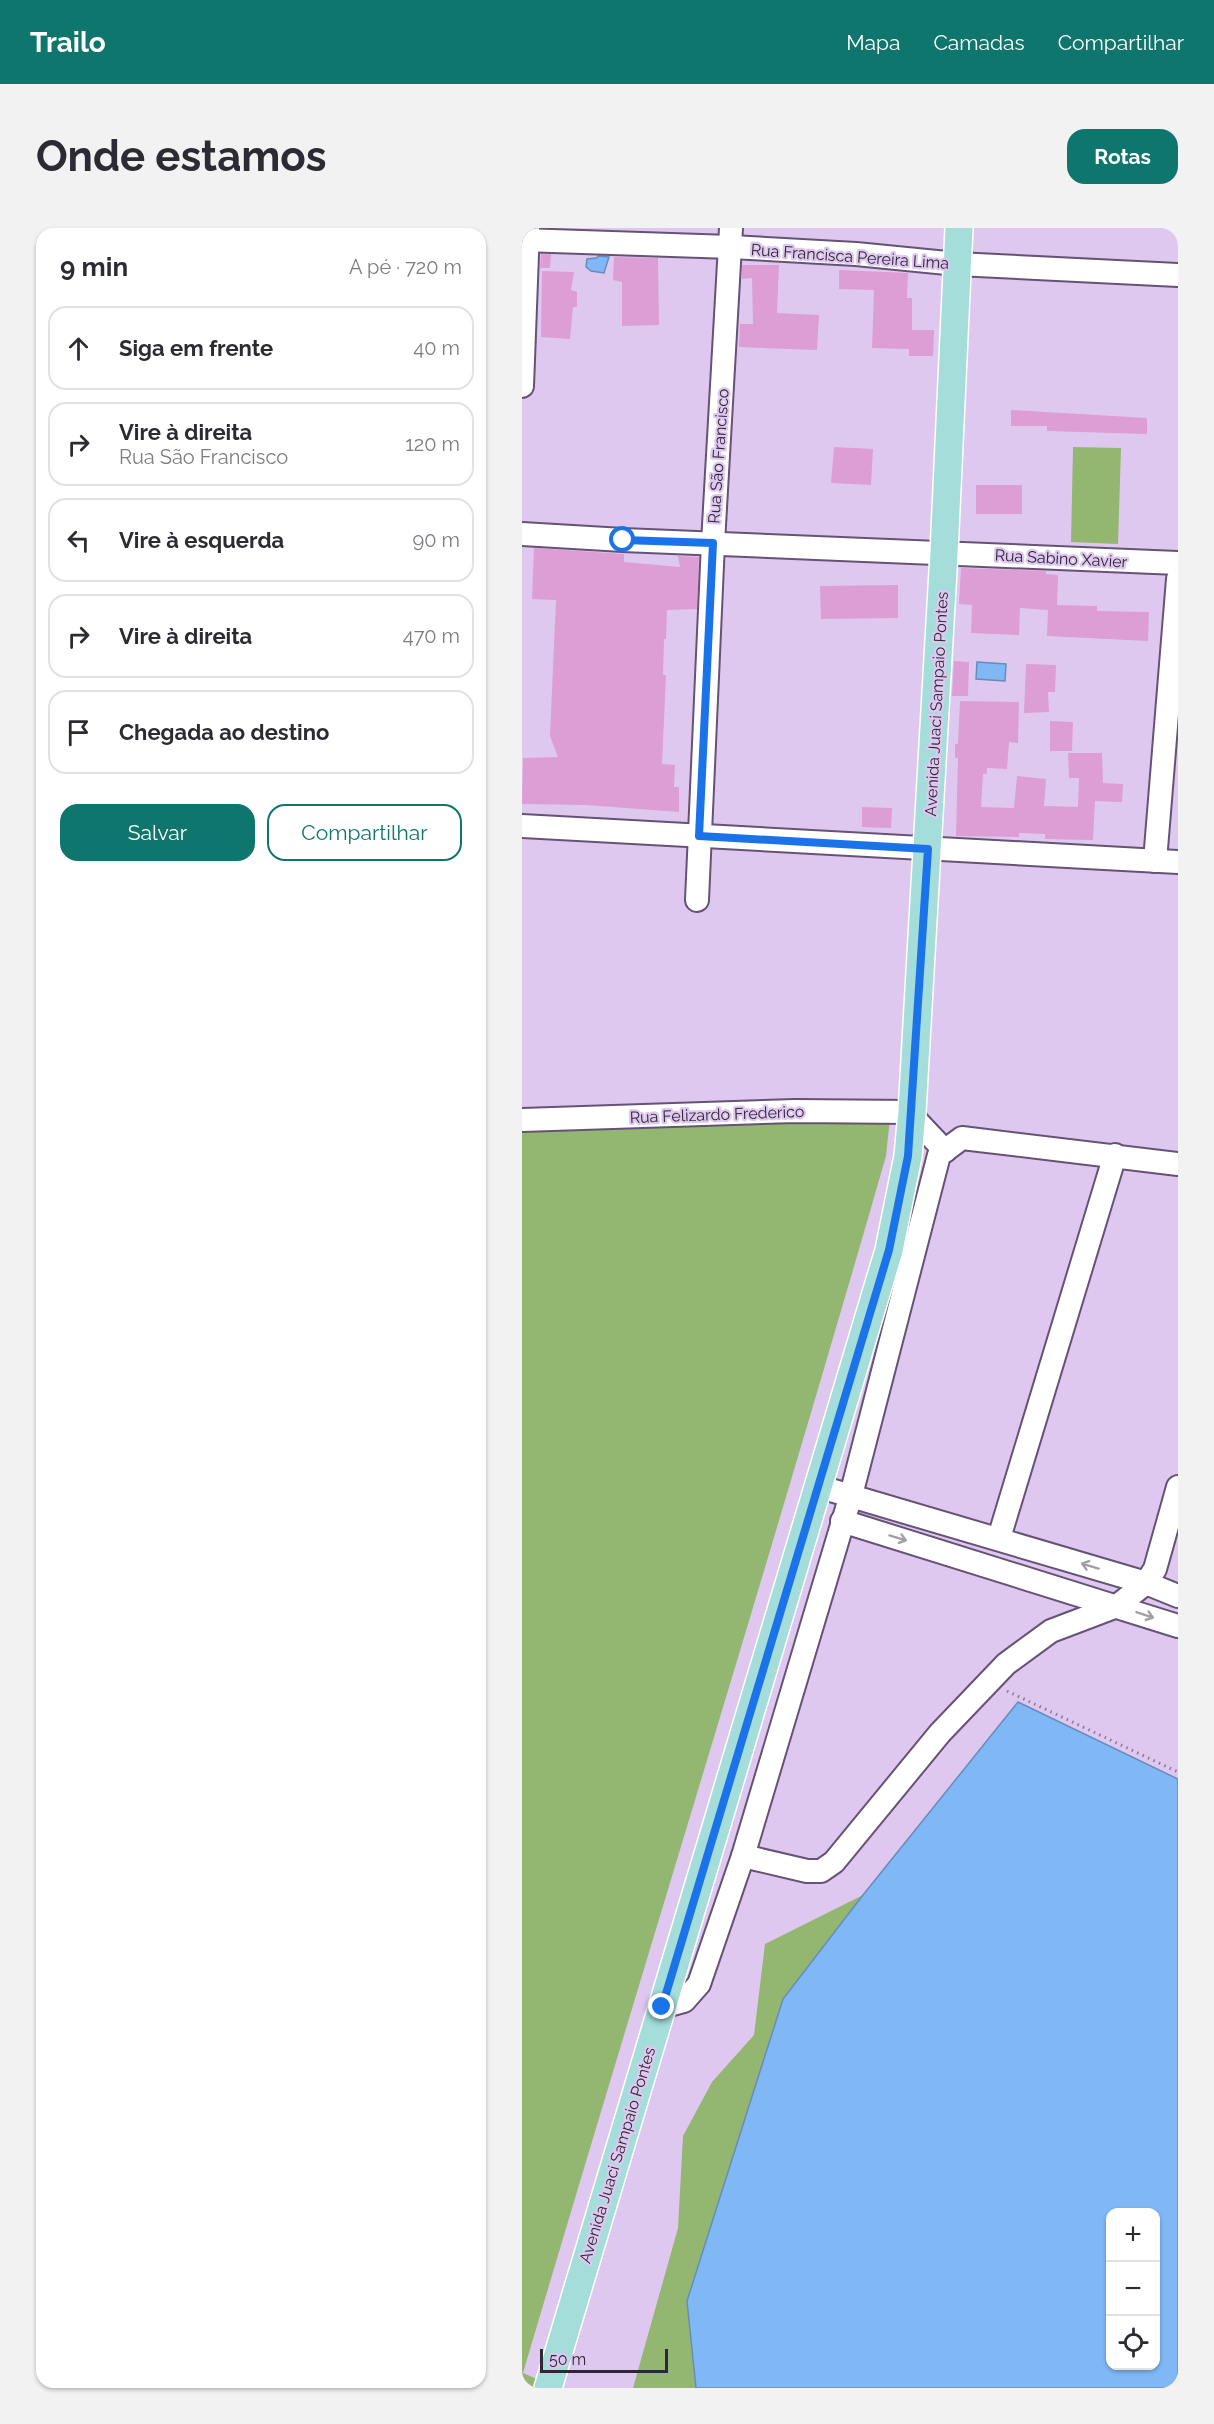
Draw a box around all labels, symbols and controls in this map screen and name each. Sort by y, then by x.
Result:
text: Trailo [30,26,106,59]
text: Mapa [846,30,900,55]
text: Camadas [933,30,1025,55]
text: Compartilhar [1058,30,1184,55]
button: Rotas [1067,129,1178,184]
text: Onde estamos [36,132,327,181]
street label: Rua Francisca Pereira Lima [750,240,950,273]
text: 9 min [60,252,128,282]
text: A pé · 720 m [349,255,462,279]
icon: ahead [62,332,95,365]
text: Siga em frente [119,335,273,361]
text: 40 m [413,336,460,360]
street label: Rua São Francisco [704,388,733,524]
text: Vire à direita [119,419,252,445]
icon: right [62,428,95,461]
text: 120 m [405,432,460,456]
text: Rua São Francisco [119,445,288,469]
icon: left [62,524,95,557]
route start [609,526,635,552]
text: Vire à esquerda [119,527,284,553]
text: 90 m [413,528,460,552]
street label: Rua Sabino Xavier [994,546,1128,571]
street label: Avenida Juaci Sampaio Pontes [921,591,952,817]
icon: right [62,620,95,653]
text: Vire à direita [119,623,252,649]
text: 470 m [403,624,460,648]
icon: arrive [62,716,95,749]
text: Chegada ao destino [119,719,329,745]
button: Salvar [60,804,255,861]
button: Compartilhar [267,804,462,861]
street label: Rua Felizardo Frederico [629,1102,805,1127]
one-way arrow [888,1534,907,1545]
one-way arrow [1081,1560,1100,1571]
one-way arrow [1135,1610,1154,1621]
route end [648,1993,674,2019]
street label: Avenida Juaci Sampaio Pontes [576,2045,660,2266]
map controls [1106,2208,1160,2370]
button: + [1106,2208,1160,2262]
button: − [1106,2262,1160,2316]
button: locate [1106,2316,1160,2370]
scale bar [540,2346,668,2374]
text: 50 m [549,2350,586,2369]

